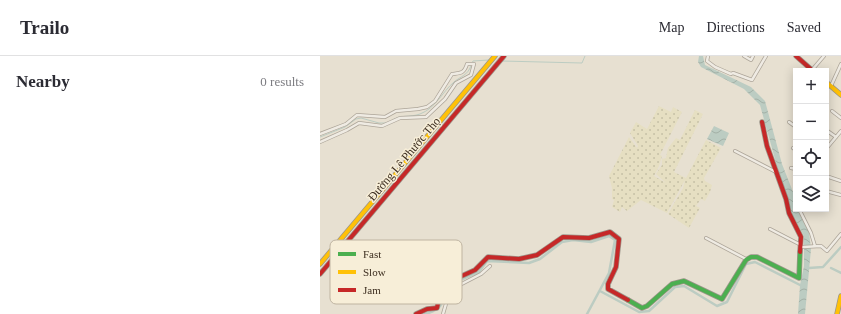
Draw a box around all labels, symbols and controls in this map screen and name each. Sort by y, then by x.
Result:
text: Trailo [20,17,69,38]
text: Map [659,20,684,35]
text: Directions [706,20,765,35]
text: Saved [787,20,821,35]
map controls [793,68,829,212]
button: + [793,68,829,104]
text: Nearby [16,72,70,91]
text: 0 results [260,74,304,89]
button: − [793,104,829,140]
street label: Đường Lê Phước Thọ [365,114,443,204]
button: locate [793,140,829,176]
button: layers [793,176,829,212]
legend [330,240,462,304]
text: Fast [363,248,381,260]
text: Slow [363,266,386,278]
text: Jam [363,284,381,296]

